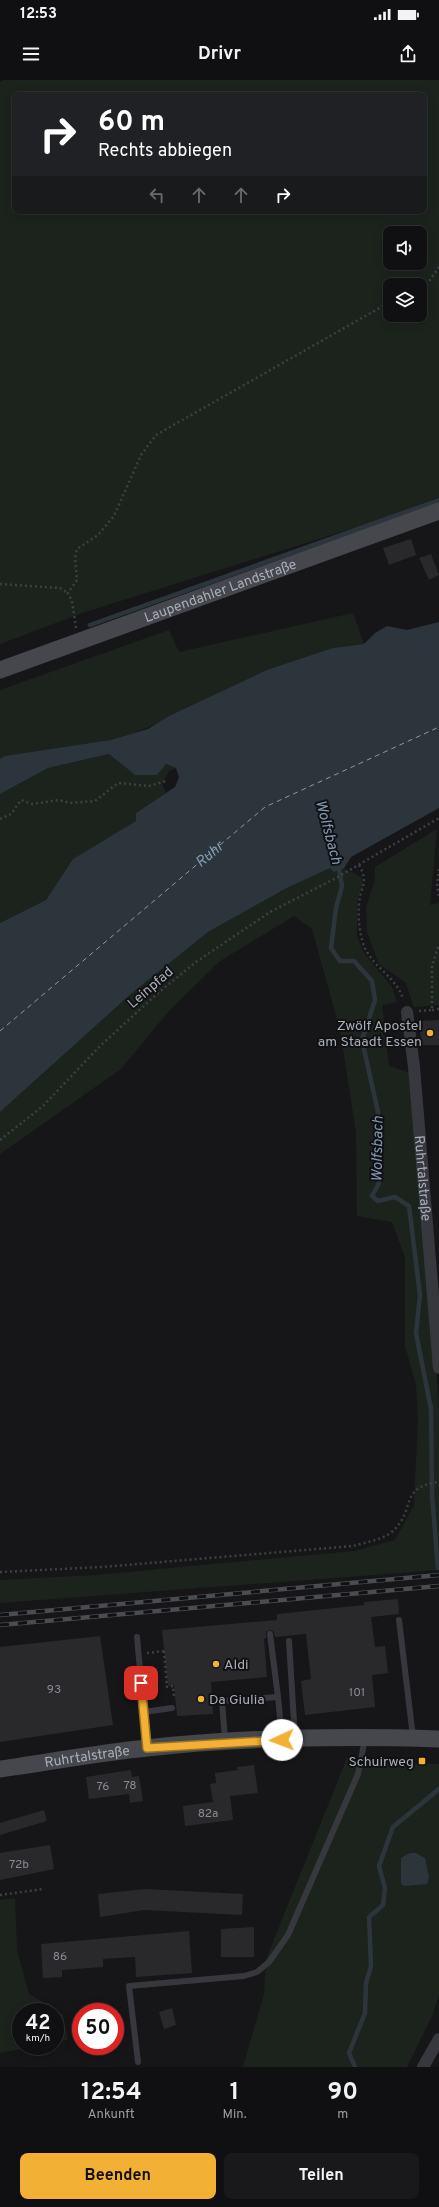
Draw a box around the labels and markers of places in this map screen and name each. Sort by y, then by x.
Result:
place label: Zwölf Apostel am Staadt Essen [318,1018,422,1051]
marker: Zwölf Apostel am Staadt Essen [425,1028,435,1038]
place label: Aldi [224,1657,249,1674]
marker: Aldi [211,1659,221,1669]
pin [124,1666,158,1700]
place label: Da Giulia [209,1692,265,1709]
marker: Da Giulia [196,1694,206,1704]
place label: Schuirweg [349,1754,414,1771]
marker: Schuirweg [417,1756,427,1766]

